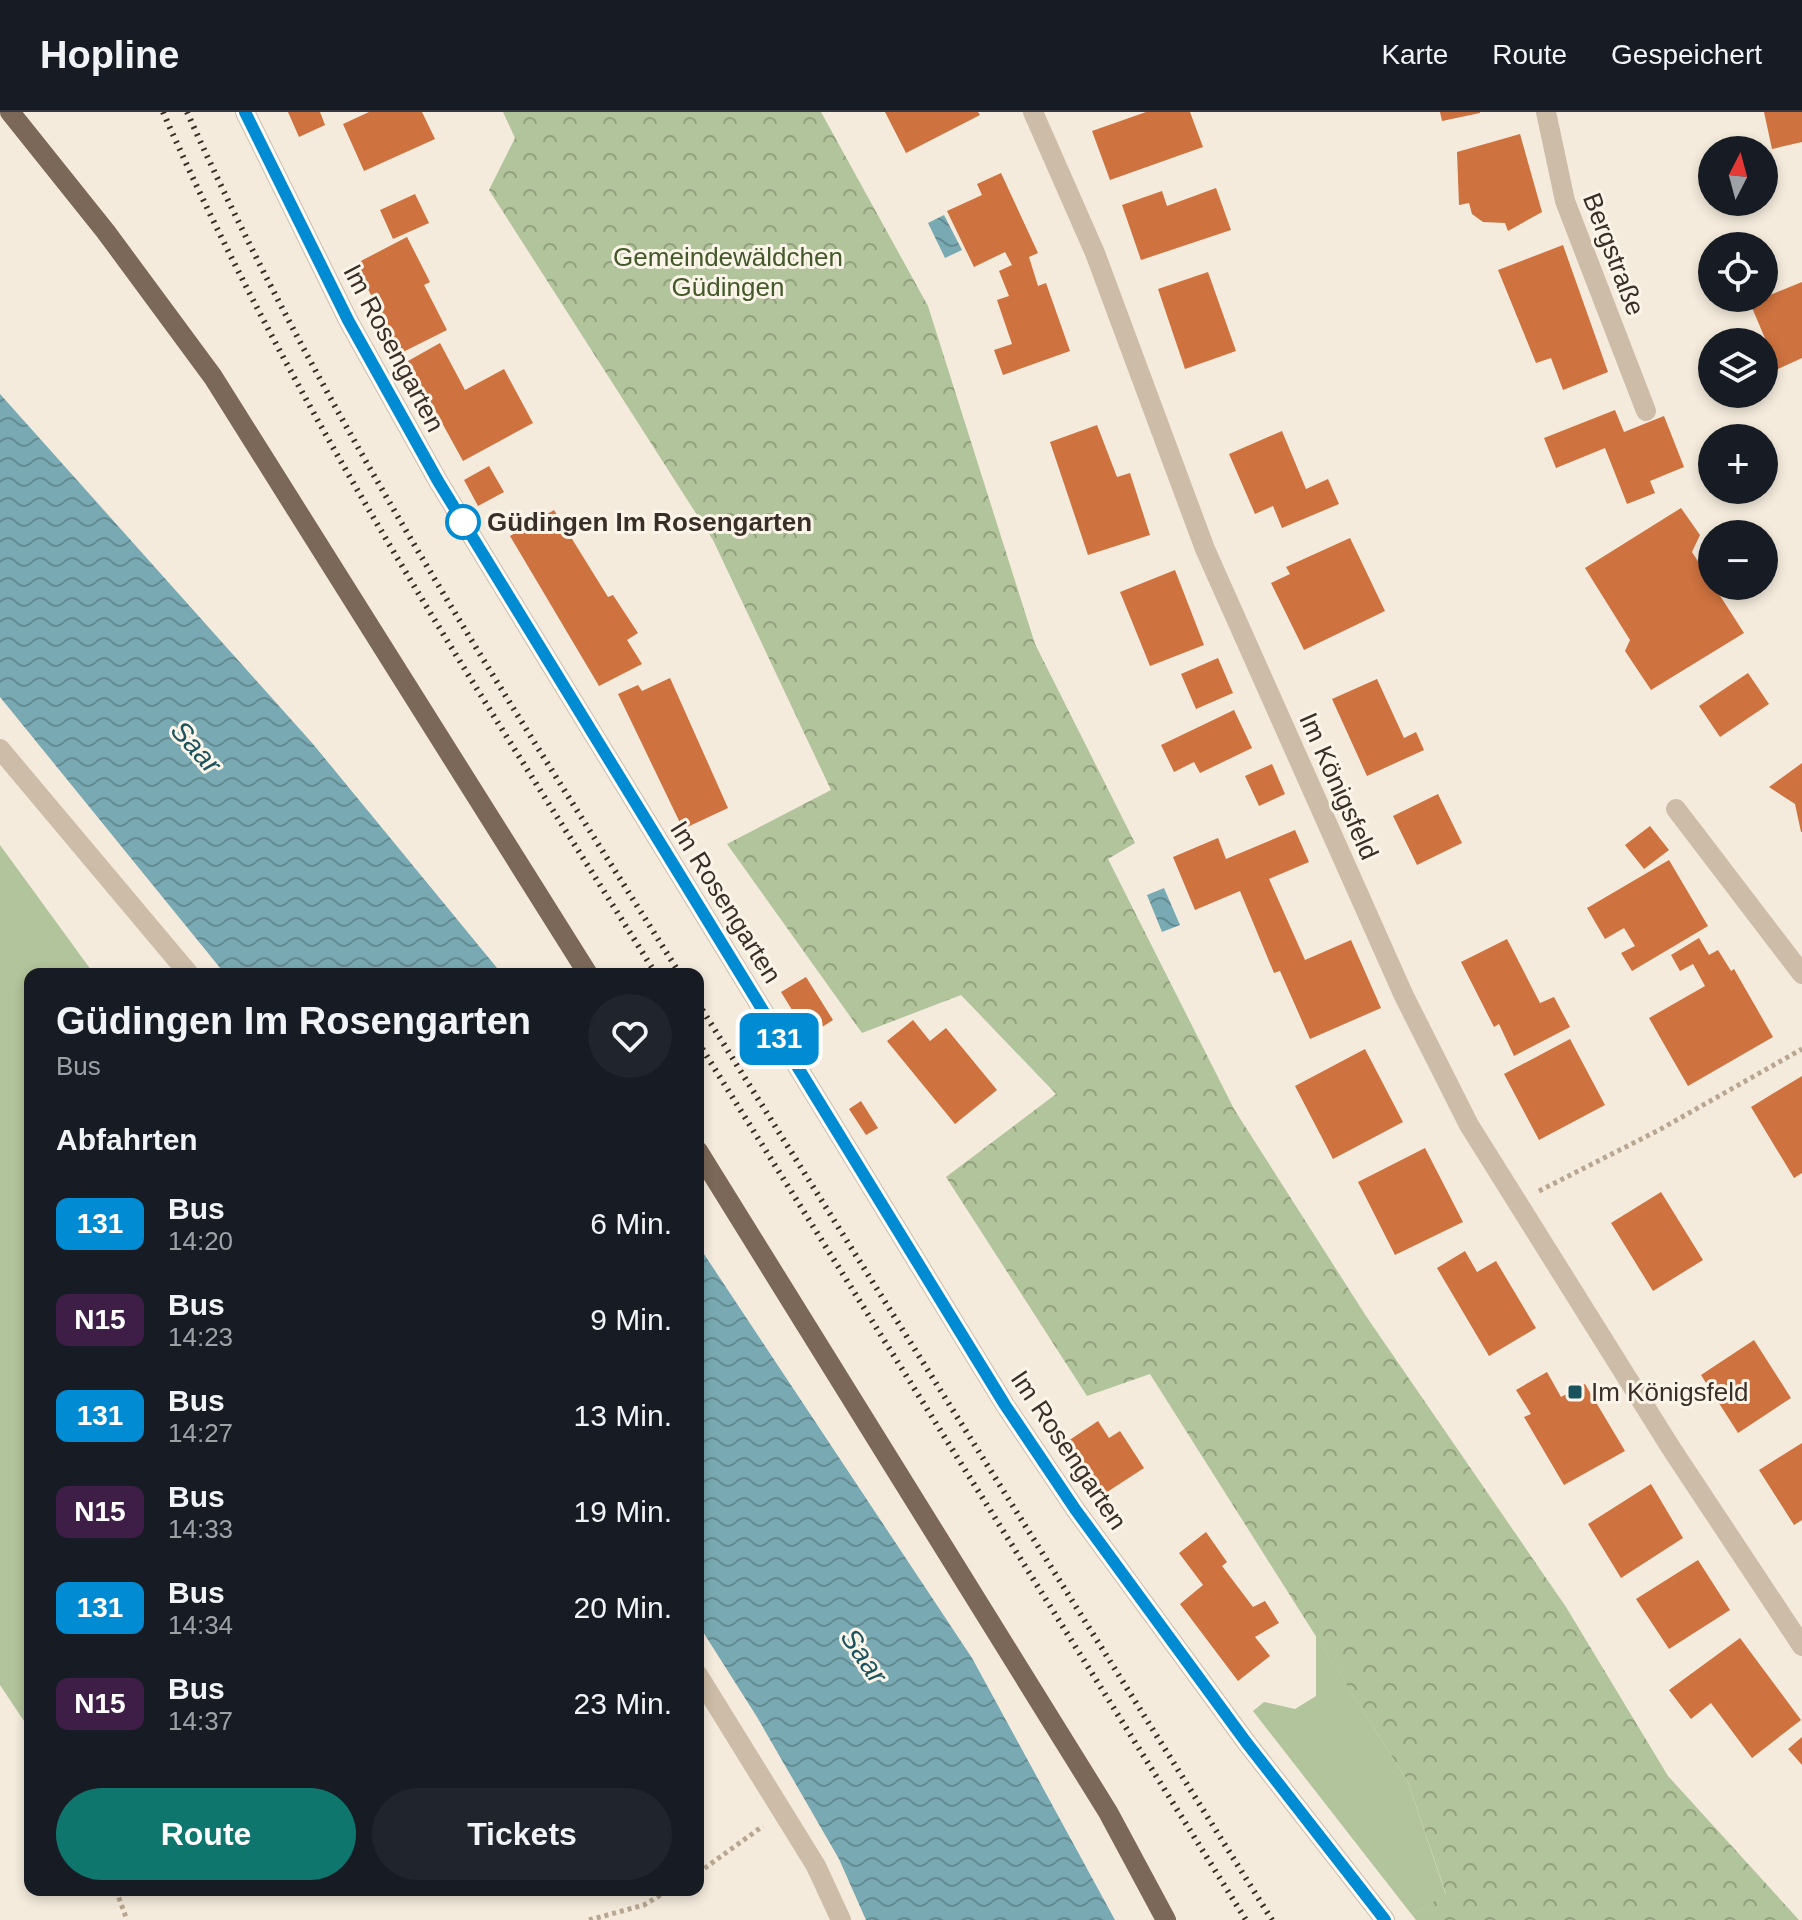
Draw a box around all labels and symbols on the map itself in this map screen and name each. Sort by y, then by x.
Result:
north arrow [1698,136,1778,216]
street label: Bergstraße [1577,189,1651,319]
park label: Gemeindewäldchen Güdingen [613,242,843,302]
street label: Im Rosengarten [337,259,451,437]
marker: Güdingen Im Rosengarten [446,505,480,539]
place label: Güdingen Im Rosengarten [487,507,812,537]
street label: Im Königsfeld [1293,708,1385,864]
water label: Saar [165,715,228,781]
street label: Im Rosengarten [664,816,788,988]
line badge: 131 [733,1013,825,1065]
street label: Im Rosengarten [1005,1365,1133,1535]
place label: Im Königsfeld [1591,1377,1749,1407]
marker: Im Königsfeld [1566,1383,1584,1401]
water label: Saar [835,1623,894,1691]

